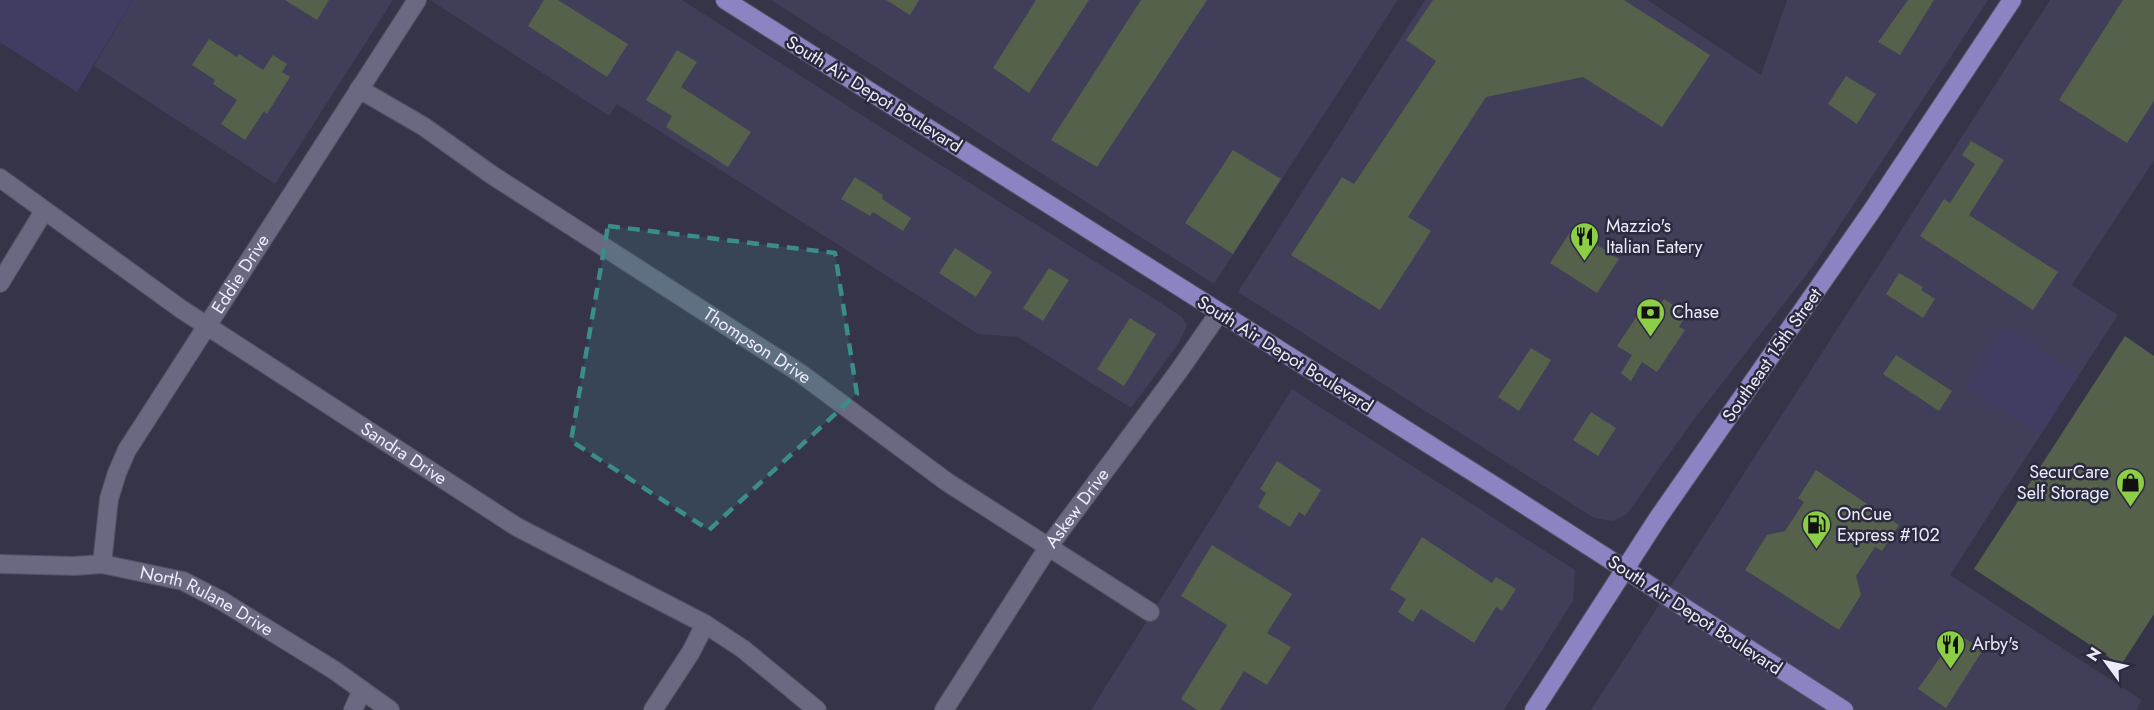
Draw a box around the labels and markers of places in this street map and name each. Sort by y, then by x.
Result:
place label: Mazzio's Italian Eatery [1606,213,1703,260]
restaurant icon: Mazzio's Italian Eatery [1569,220,1601,262]
bank icon: Chase [1635,296,1667,338]
place label: Chase [1672,299,1719,325]
place label: SecurCare Self Storage [2017,459,2109,506]
shop icon: SecurCare Self Storage [2114,466,2146,508]
place label: OnCue Express #102 [1837,501,1940,548]
fuel station icon: OnCue Express #102 [1800,508,1832,550]
restaurant icon: Arby's [1935,628,1967,670]
place label: Arby's [1972,631,2019,657]

